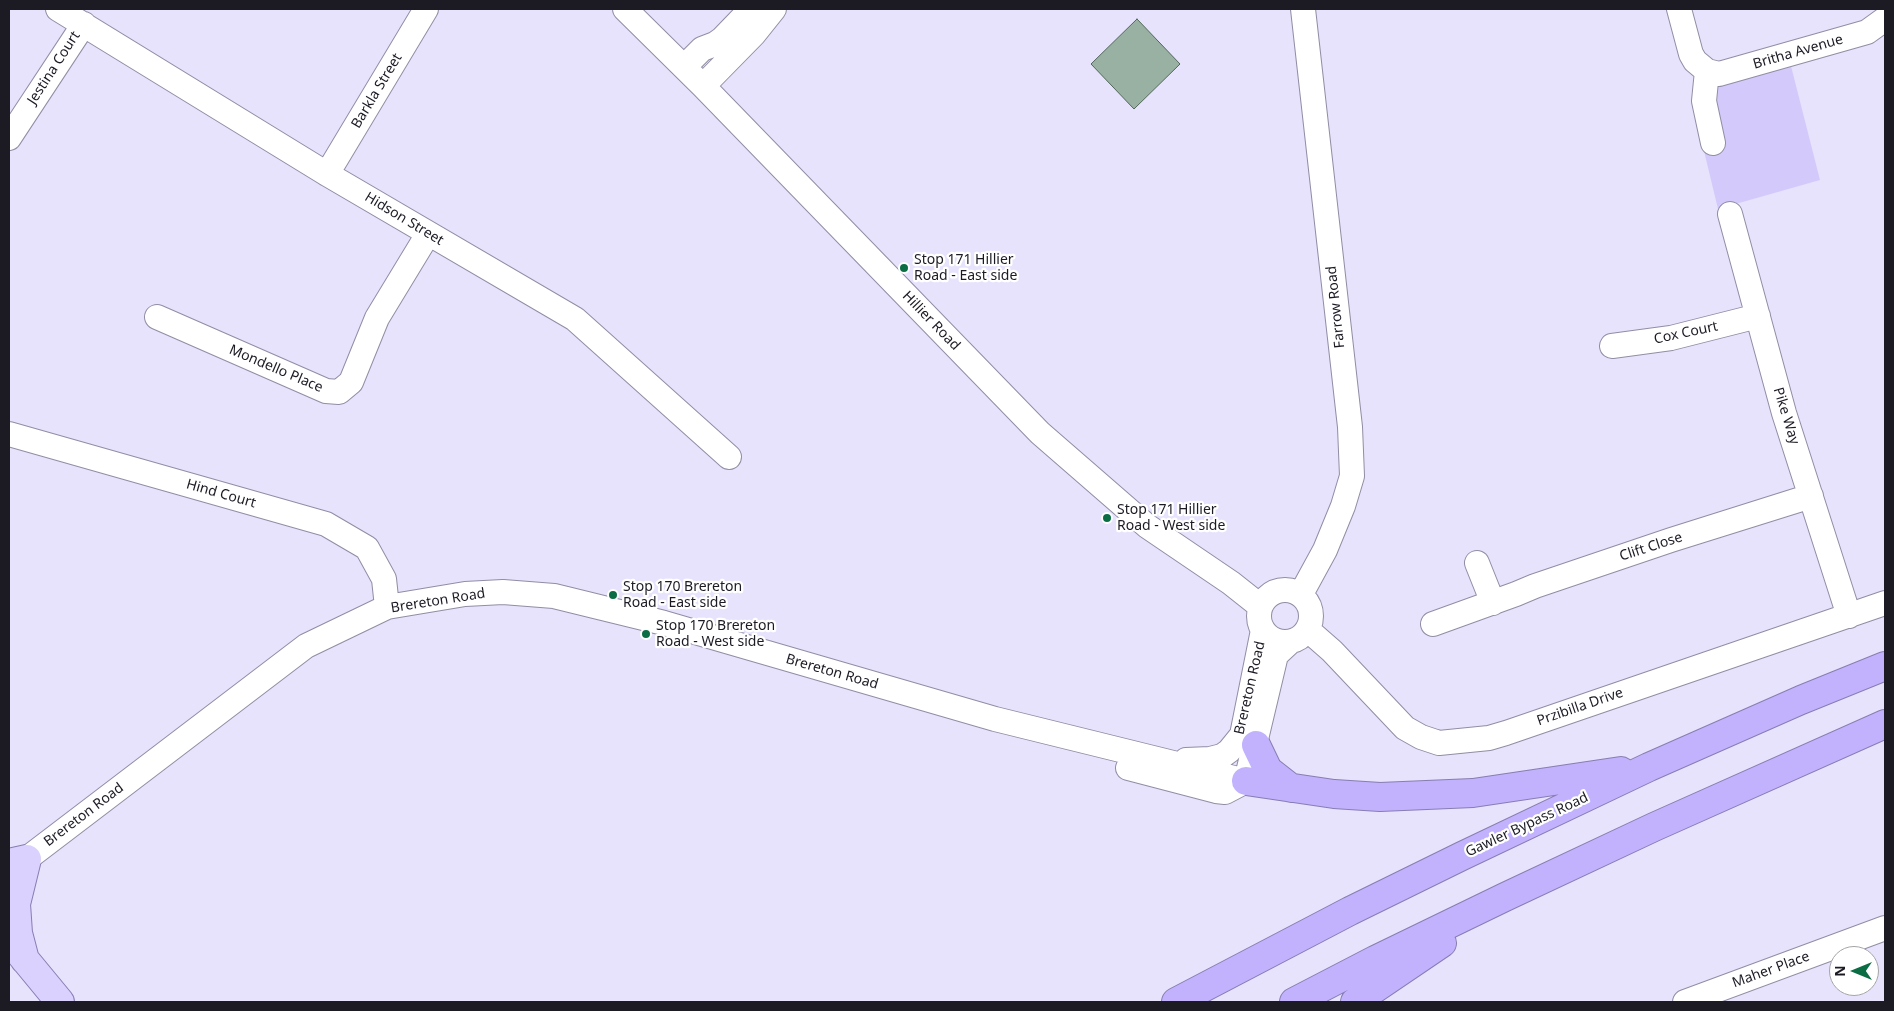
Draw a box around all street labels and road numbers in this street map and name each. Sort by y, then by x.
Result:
street label: Jestina Court [24,28,84,108]
street label: Britha Avenue [1751,31,1845,73]
street label: Barkla Street [348,50,406,132]
street label: Hidson Street [361,189,447,249]
street label: Farrow Road [1323,265,1349,349]
street label: Hillier Road [899,288,963,354]
street label: Cox Court [1653,318,1719,348]
street label: Mondello Place [227,342,325,396]
street label: Pike Way [1769,385,1803,447]
street label: Hind Court [184,476,258,512]
street label: Clift Close [1617,529,1685,565]
street label: Brereton Road [390,585,486,617]
street label: Brereton Road [1231,640,1269,736]
street label: Brereton Road [784,651,880,693]
street label: Przibilla Drive [1535,684,1625,730]
street label: Brereton Road [41,780,127,850]
street label: Gawler Bypass Road [1463,789,1591,861]
street label: Maher Place [1730,948,1812,992]

